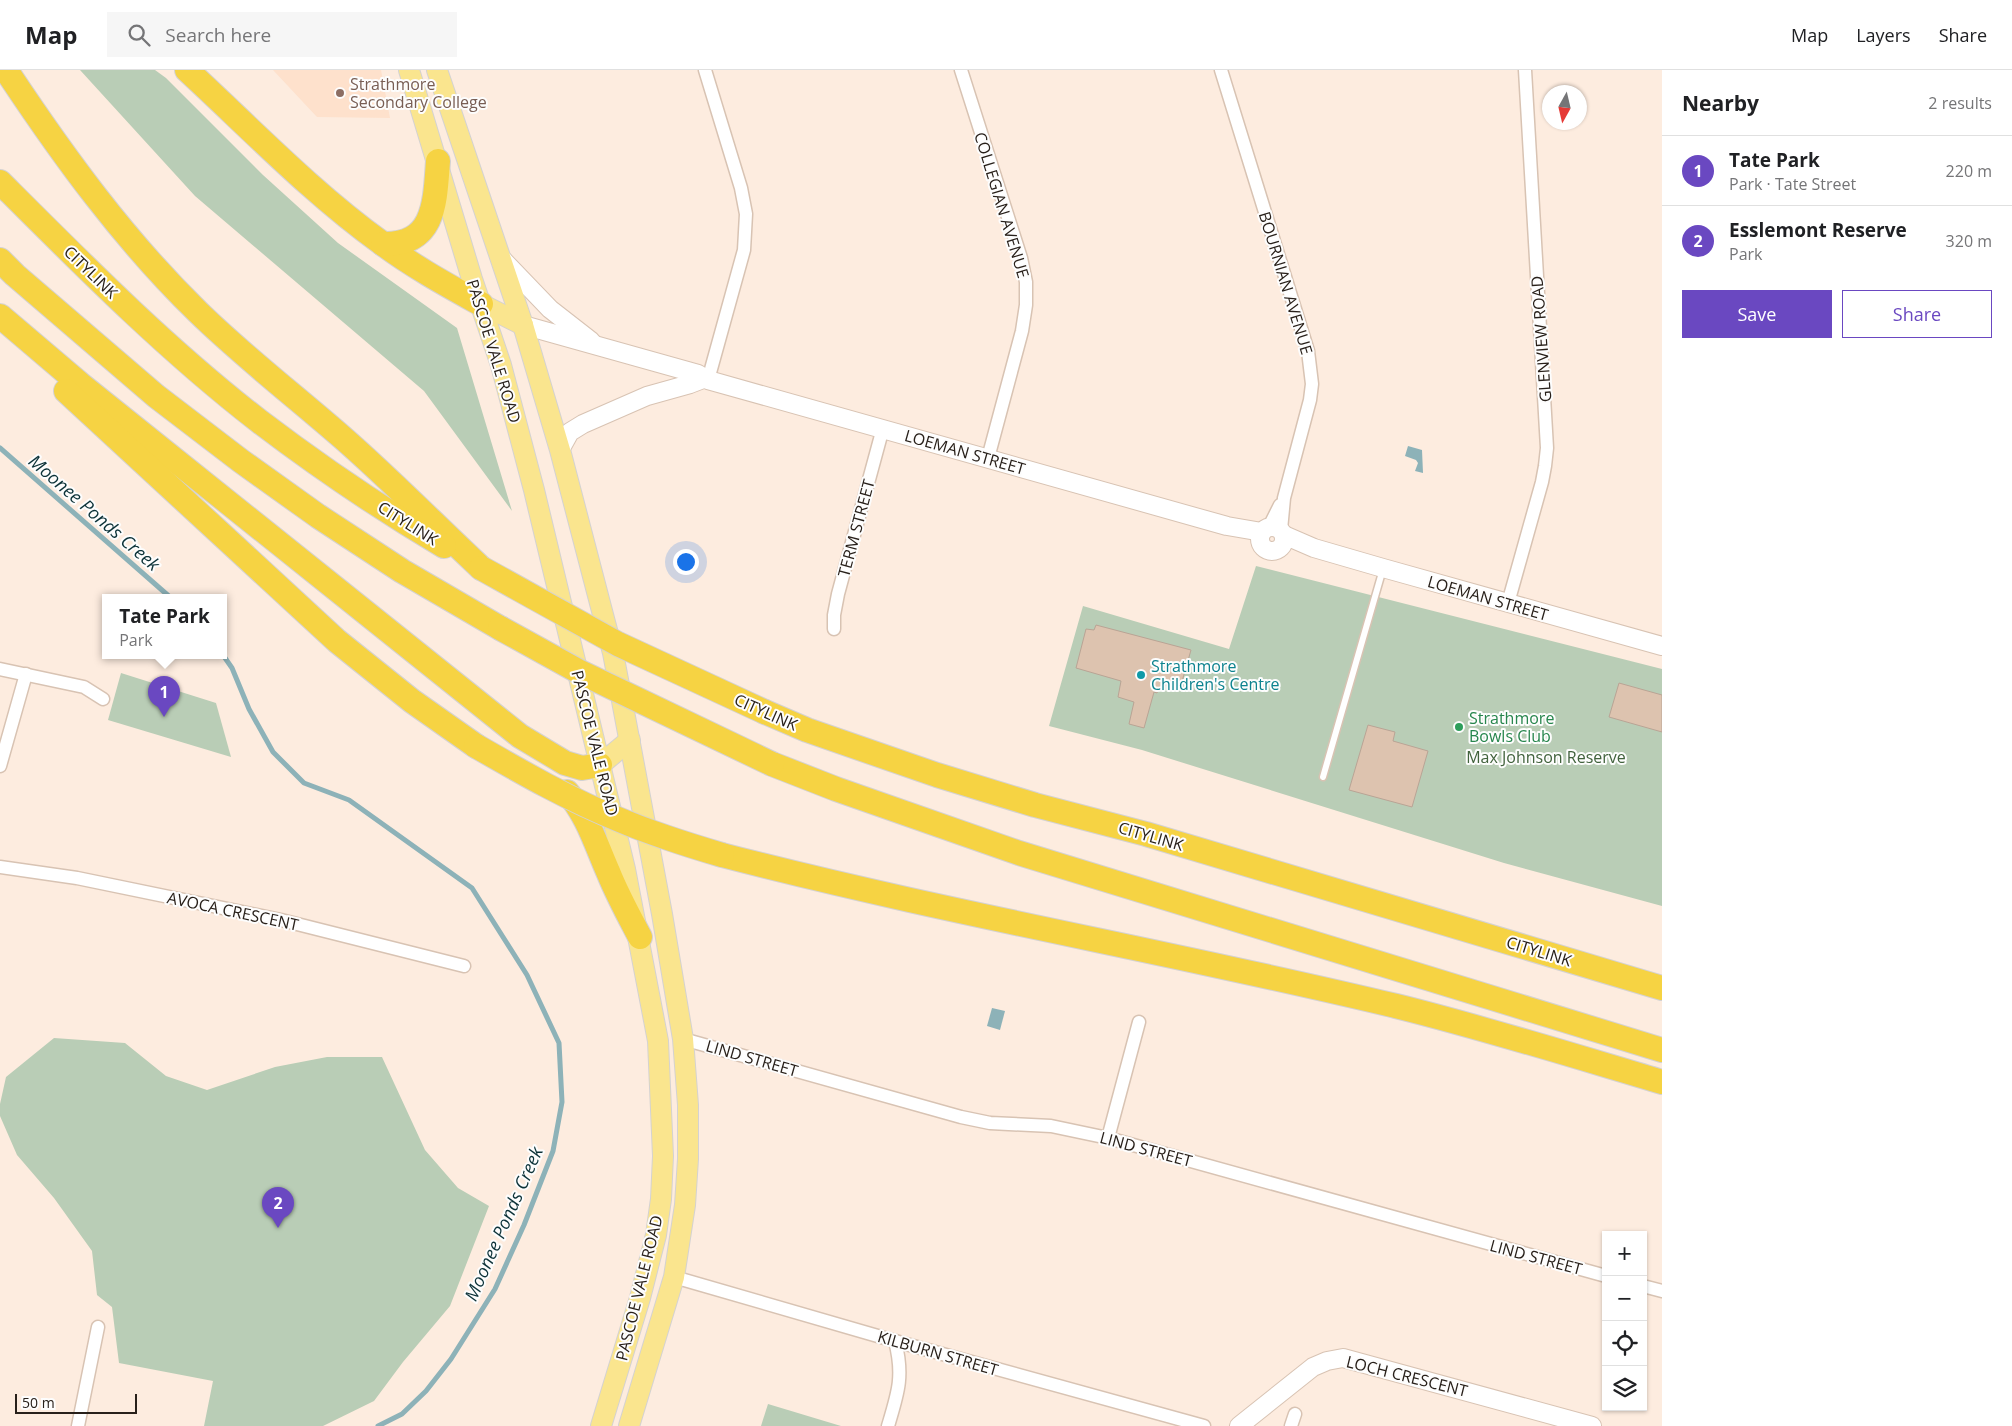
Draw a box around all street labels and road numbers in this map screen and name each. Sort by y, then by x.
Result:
street label: COLLEGIAN AVENUE [969,129,1035,281]
street label: BOURNIAN AVENUE [1254,209,1318,357]
street label: CITYLINK [59,241,123,303]
street label: GLENVIEW ROAD [1526,275,1556,403]
street label: PASCOE VALE ROAD [462,276,526,426]
street label: LOEMAN STREET [902,424,1028,480]
street label: TERM STREET [832,477,880,579]
street label: CITYLINK [374,496,442,550]
street label: LOEMAN STREET [1425,570,1551,626]
street label: PASCOE VALE ROAD [566,668,624,818]
street label: CITYLINK [731,688,801,736]
street label: CITYLINK [1116,816,1186,856]
street label: AVOCA CRESCENT [165,886,301,936]
street label: CITYLINK [1504,931,1574,971]
street label: LIND STREET [703,1034,801,1082]
street label: LIND STREET [1097,1126,1195,1172]
street label: PASCOE VALE ROAD [610,1213,668,1363]
street label: LIND STREET [1487,1234,1585,1280]
street label: KILBURN STREET [875,1325,1001,1381]
street label: LOCH CRESCENT [1344,1350,1470,1402]

